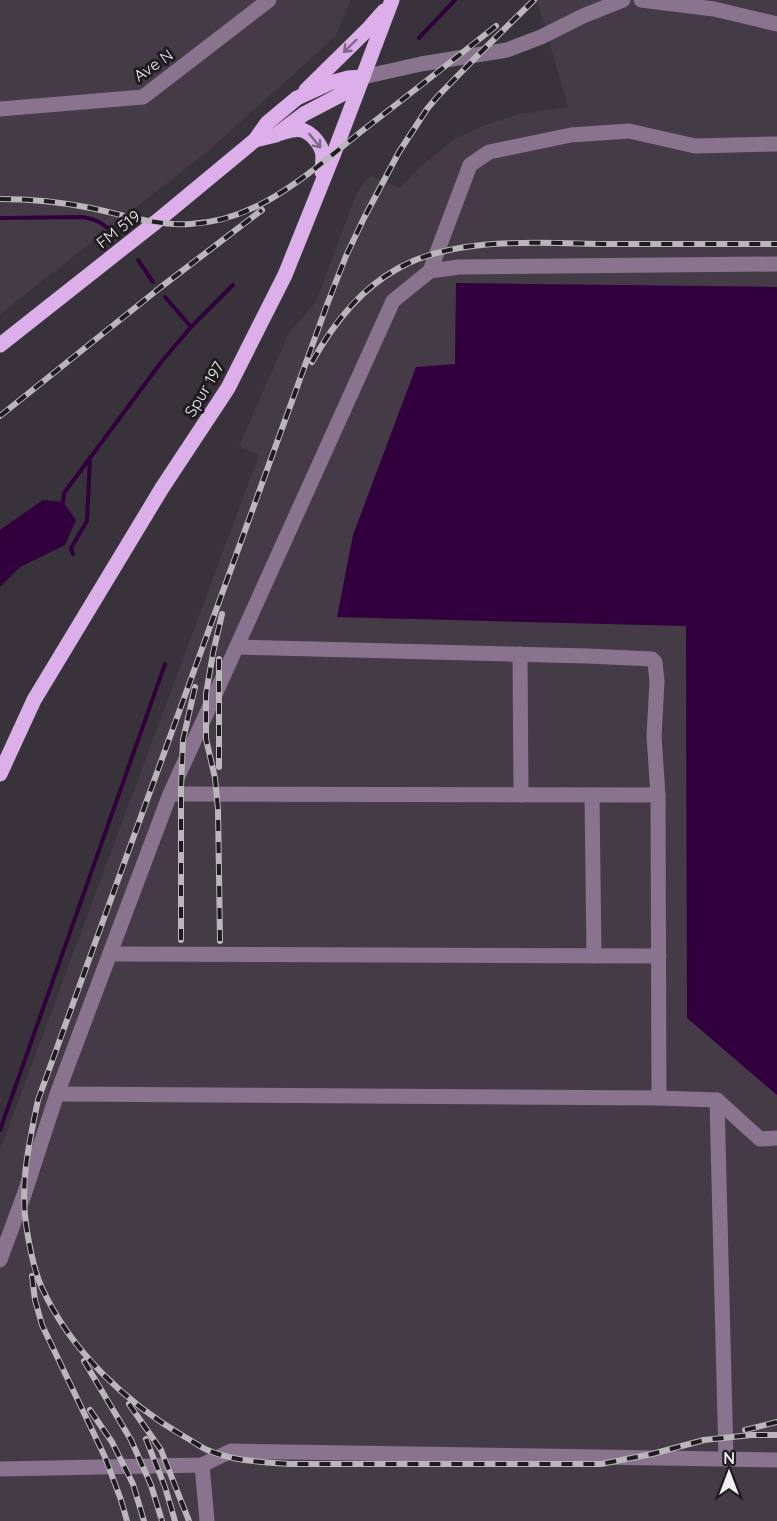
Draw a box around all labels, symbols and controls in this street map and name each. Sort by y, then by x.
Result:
one-way arrow [343,39,358,53]
street label: Ave N [130,44,176,86]
one-way arrow [307,133,321,149]
street label: FM 519 [92,206,144,252]
street label: Spur 197 [180,358,228,420]
north arrow [699,1443,759,1503]
text: N [723,1448,735,1468]

